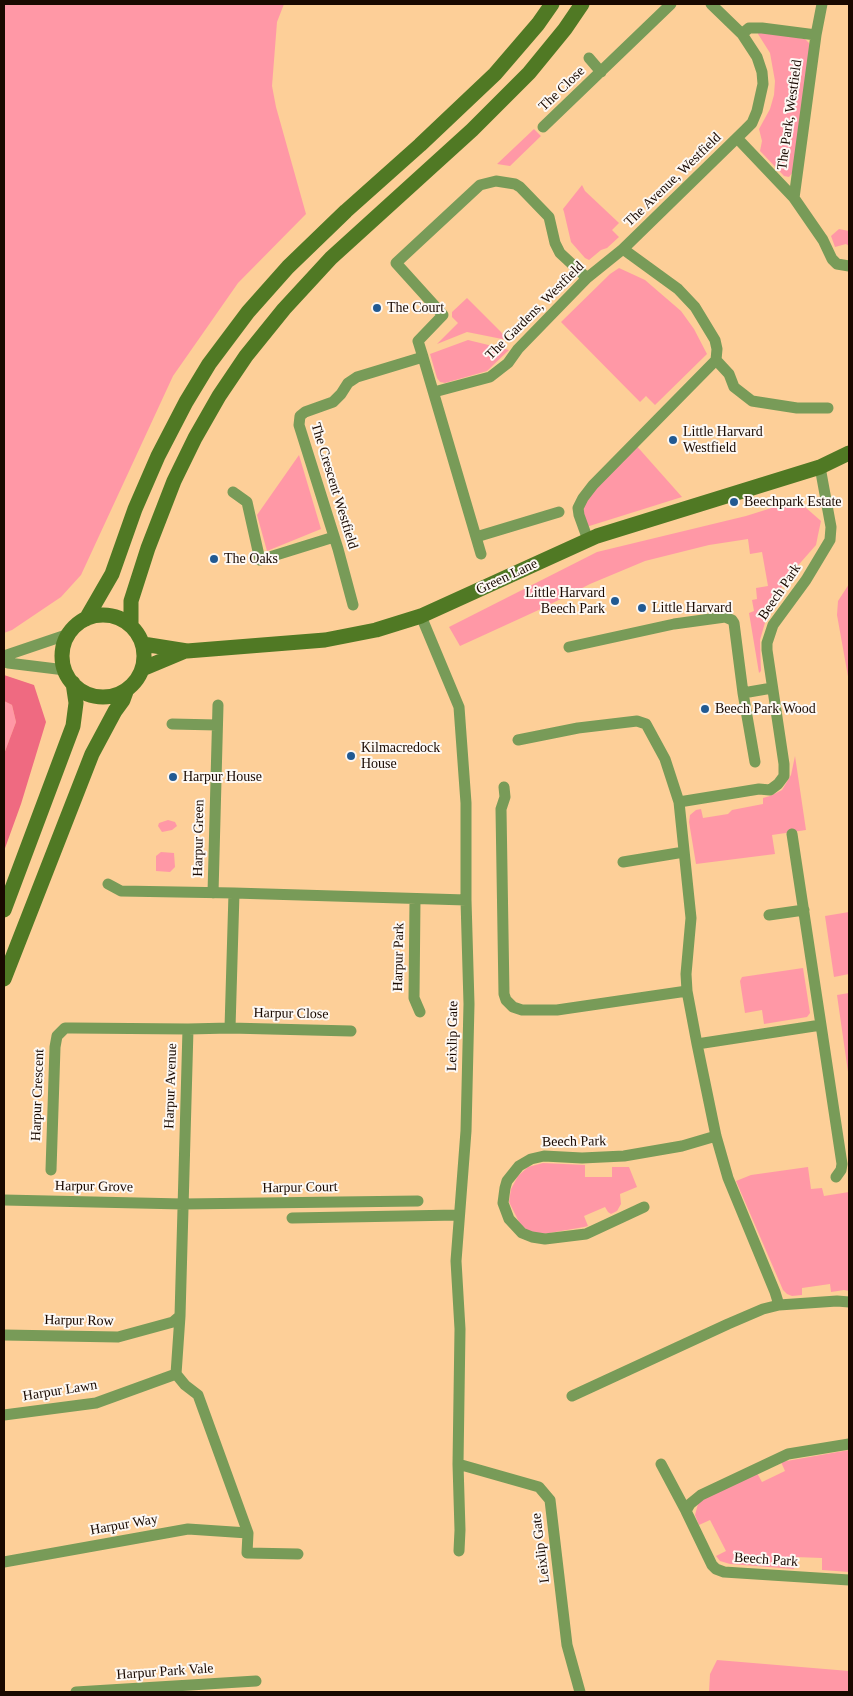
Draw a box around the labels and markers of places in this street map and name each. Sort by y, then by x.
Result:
place label: The Court [387,300,444,316]
marker: The Court [371,302,383,314]
place label: Little Harvard Westfield [683,424,763,457]
marker: Little Harvard Westfield [667,434,679,446]
place label: Beechpark Estate [744,494,842,510]
marker: Beechpark Estate [728,496,740,508]
place label: The Oaks [224,551,278,567]
marker: The Oaks [208,553,220,565]
place label: Little Harvard Beech Park [525,585,605,618]
marker: Little Harvard Beech Park [609,595,621,607]
place label: Little Harvard [652,600,732,616]
marker: Little Harvard [636,602,648,614]
place label: Beech Park Wood [715,701,816,717]
marker: Beech Park Wood [699,703,711,715]
place label: Kilmacredock House [361,740,440,772]
marker: Kilmacredock House [345,750,357,762]
place label: Harpur House [183,769,262,785]
marker: Harpur House [167,771,179,783]

